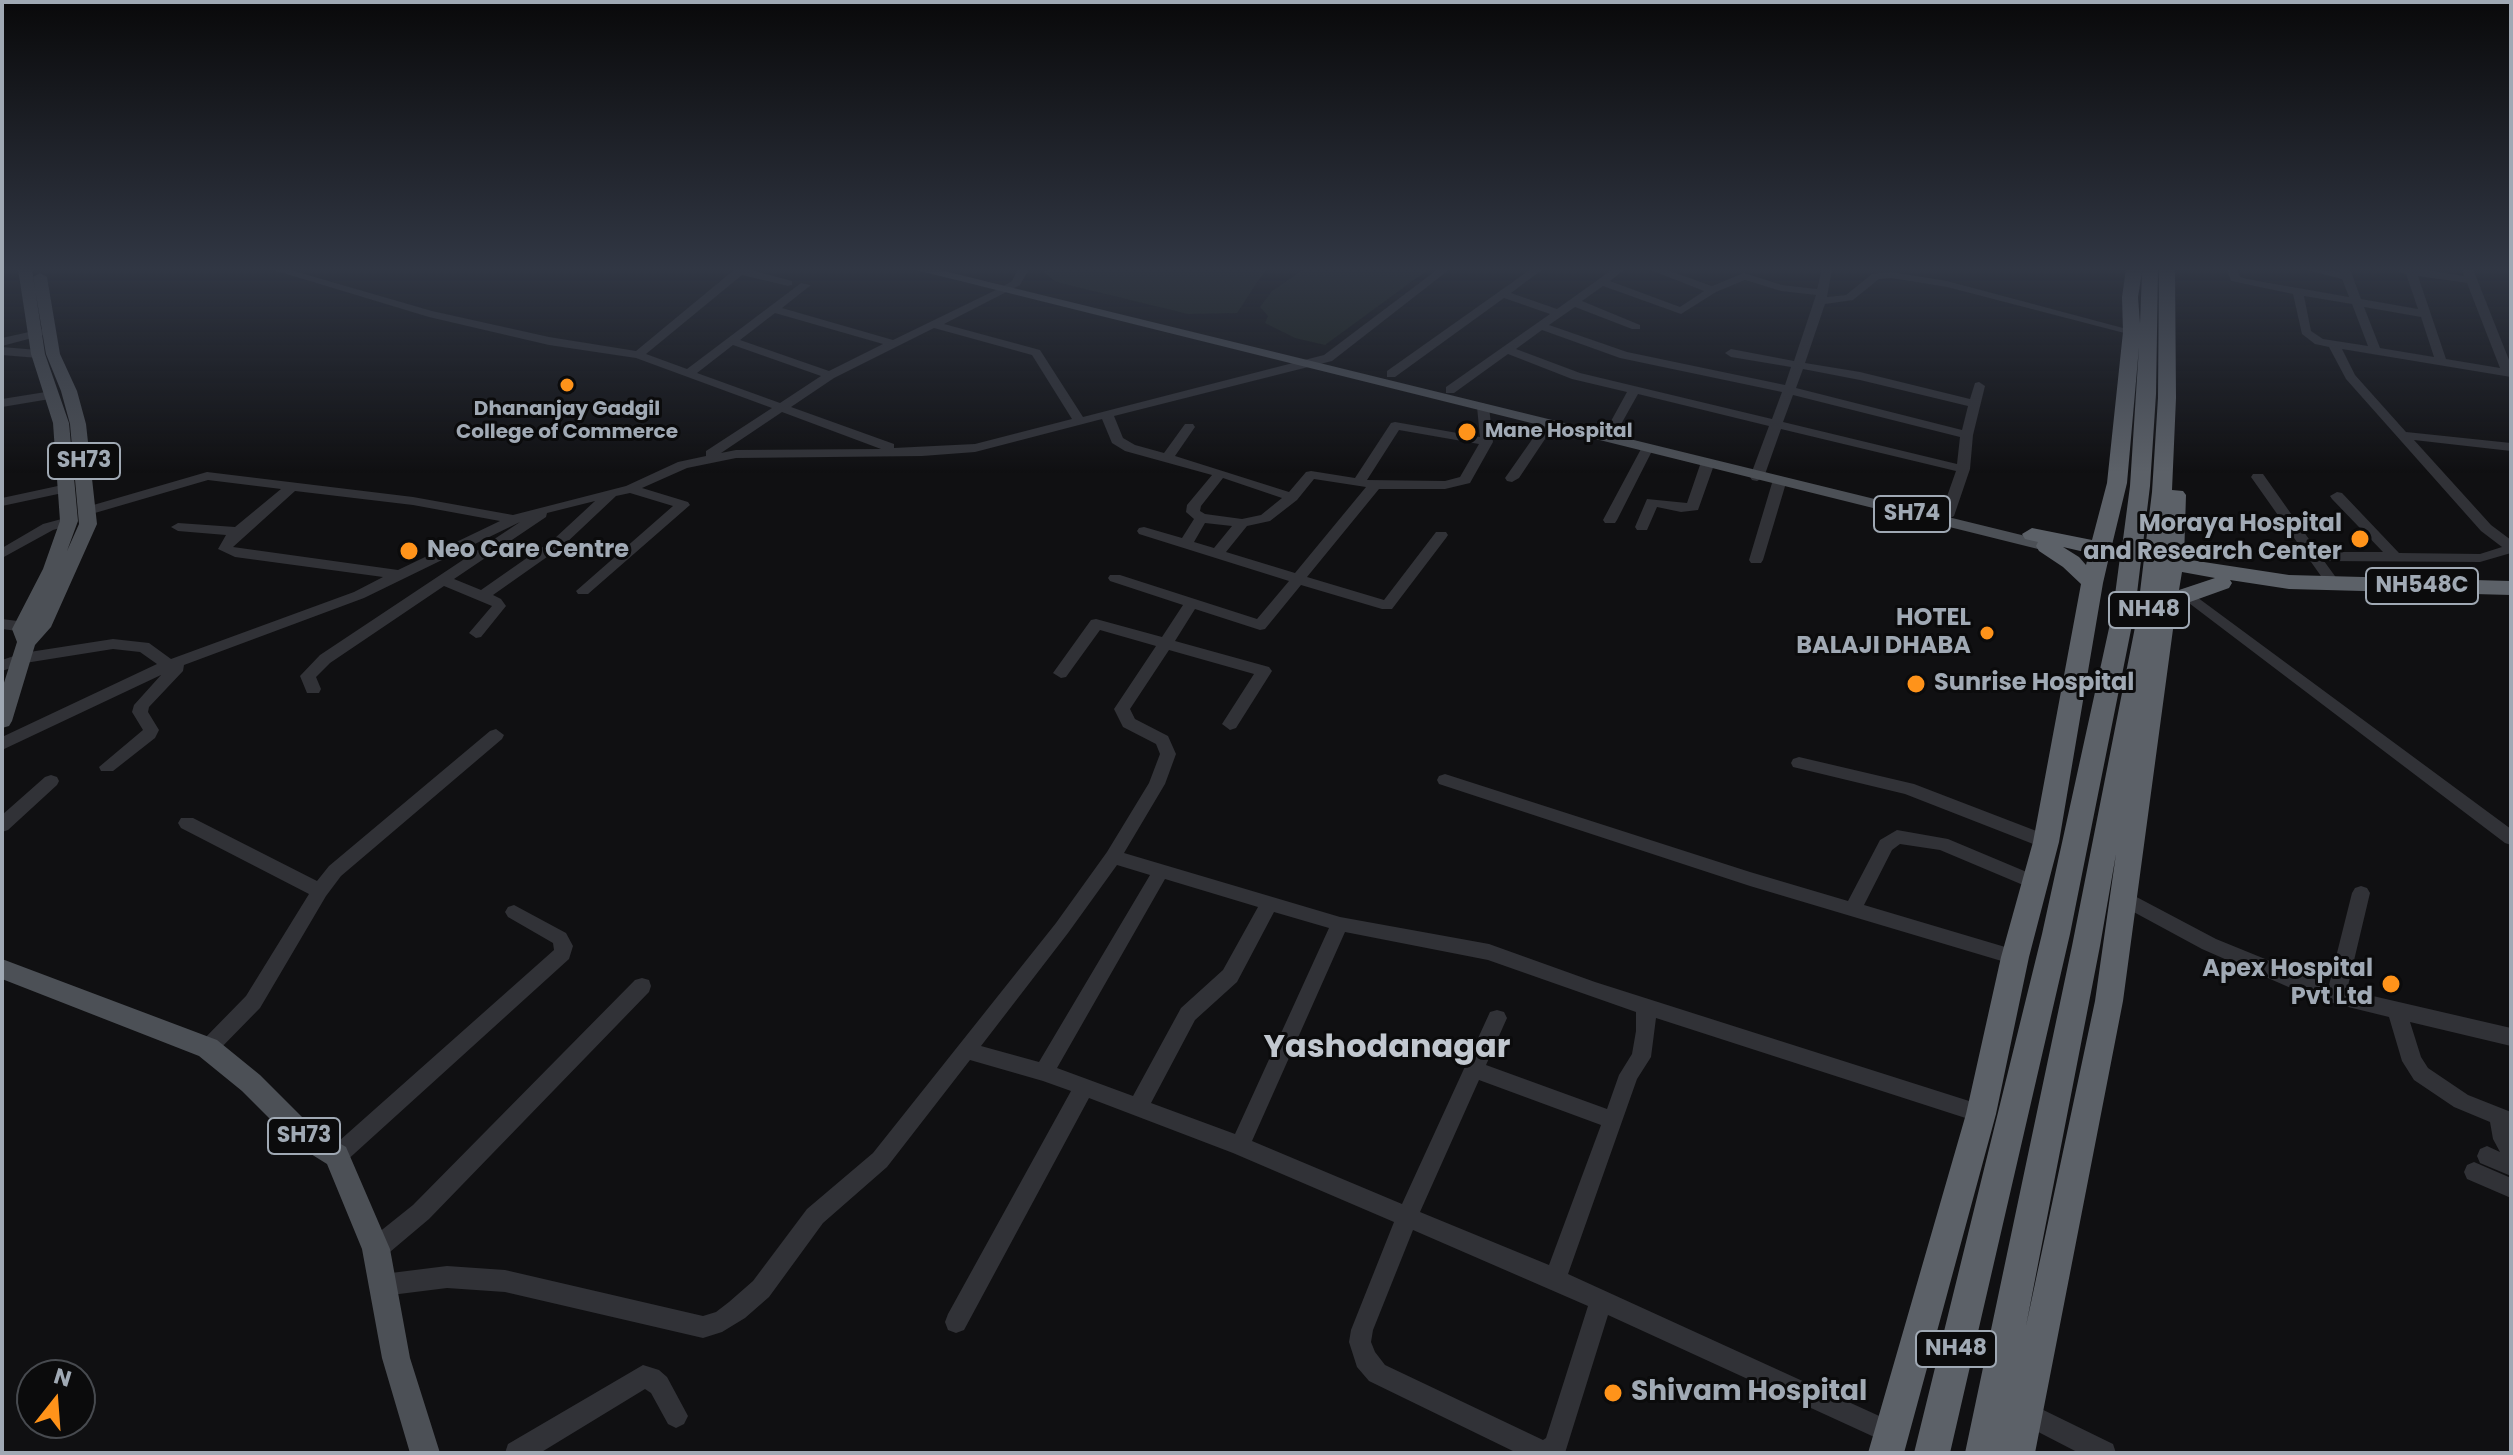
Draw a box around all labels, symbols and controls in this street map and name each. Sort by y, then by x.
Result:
marker: Dhananjay Gadgil College of Commerce [558,376,576,394]
place label: Dhananjay Gadgil College of Commerce [456,398,678,445]
place label: Mane Hospital [1485,420,1633,444]
marker: Mane Hospital [1456,421,1478,443]
road number: SH73 [48,443,120,479]
road number: SH74 [1874,496,1950,532]
place label: Moraya Hospital and Research Center [2083,511,2342,567]
marker: Moraya Hospital and Research Center [2349,528,2371,550]
place label: Neo Care Centre [427,537,629,565]
marker: Neo Care Centre [398,540,420,562]
road number: NH548C [2366,568,2478,604]
road number: NH48 [2109,592,2189,628]
place label: HOTEL BALAJI DHABA [1796,605,1971,661]
marker: HOTEL BALAJI DHABA [1978,624,1996,642]
place label: Sunrise Hospital [1934,670,2134,698]
marker: Sunrise Hospital [1905,673,1927,695]
place label: Apex Hospital Pvt Ltd [2202,956,2373,1012]
marker: Apex Hospital Pvt Ltd [2380,973,2402,995]
district label: Yashodanagar [1264,1030,1510,1068]
road number: SH73 [268,1118,340,1154]
road number: NH48 [1916,1331,1996,1367]
north arrow [16,1359,96,1439]
text: N [50,1360,75,1395]
place label: Shivam Hospital [1631,1376,1867,1410]
marker: Shivam Hospital [1602,1382,1624,1404]

